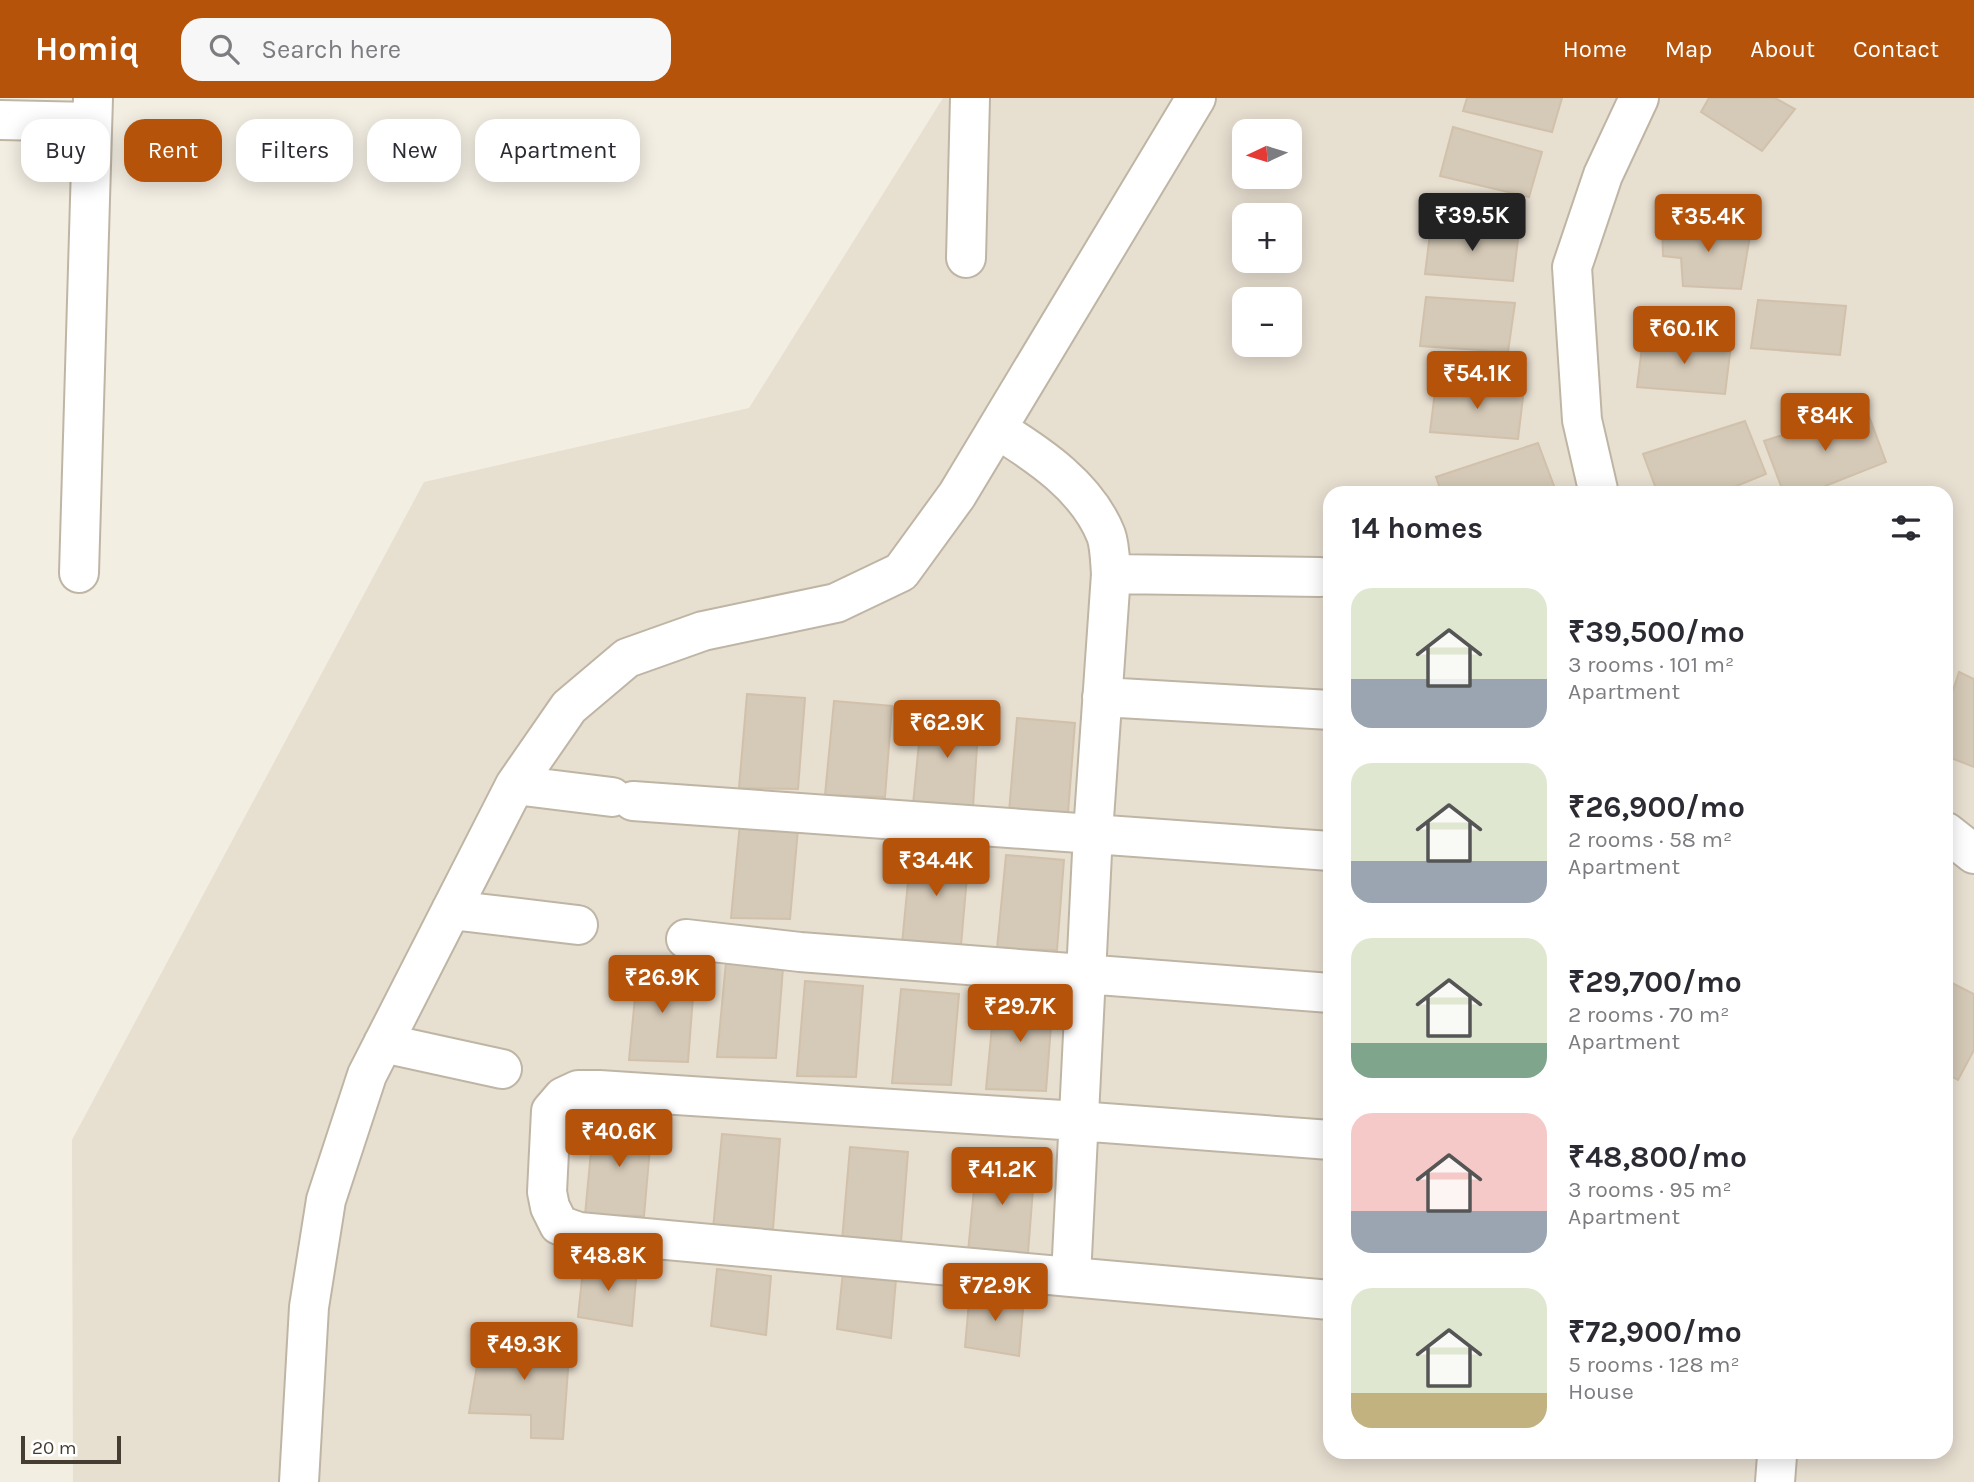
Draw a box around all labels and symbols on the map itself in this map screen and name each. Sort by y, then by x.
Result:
north arrow [1232,119,1302,189]
pin: ₹39.5K [1415,194,1529,253]
pin: ₹35.4K [1651,194,1765,254]
pin: ₹60.1K [1627,306,1741,366]
pin: ₹54.1K [1420,352,1534,411]
pin: ₹84K [1784,394,1866,453]
pin: ₹62.9K [890,700,1004,760]
pin: ₹34.4K [879,838,993,898]
pin: ₹26.9K [605,956,719,1015]
pin: ₹29.7K [963,984,1077,1044]
pin: ₹40.6K [562,1110,676,1169]
pin: ₹41.2K [945,1148,1059,1207]
pin: ₹48.8K [551,1234,665,1293]
pin: ₹72.9K [938,1264,1052,1323]
pin: ₹49.3K [467,1322,581,1382]
scale bar [21,1433,121,1465]

